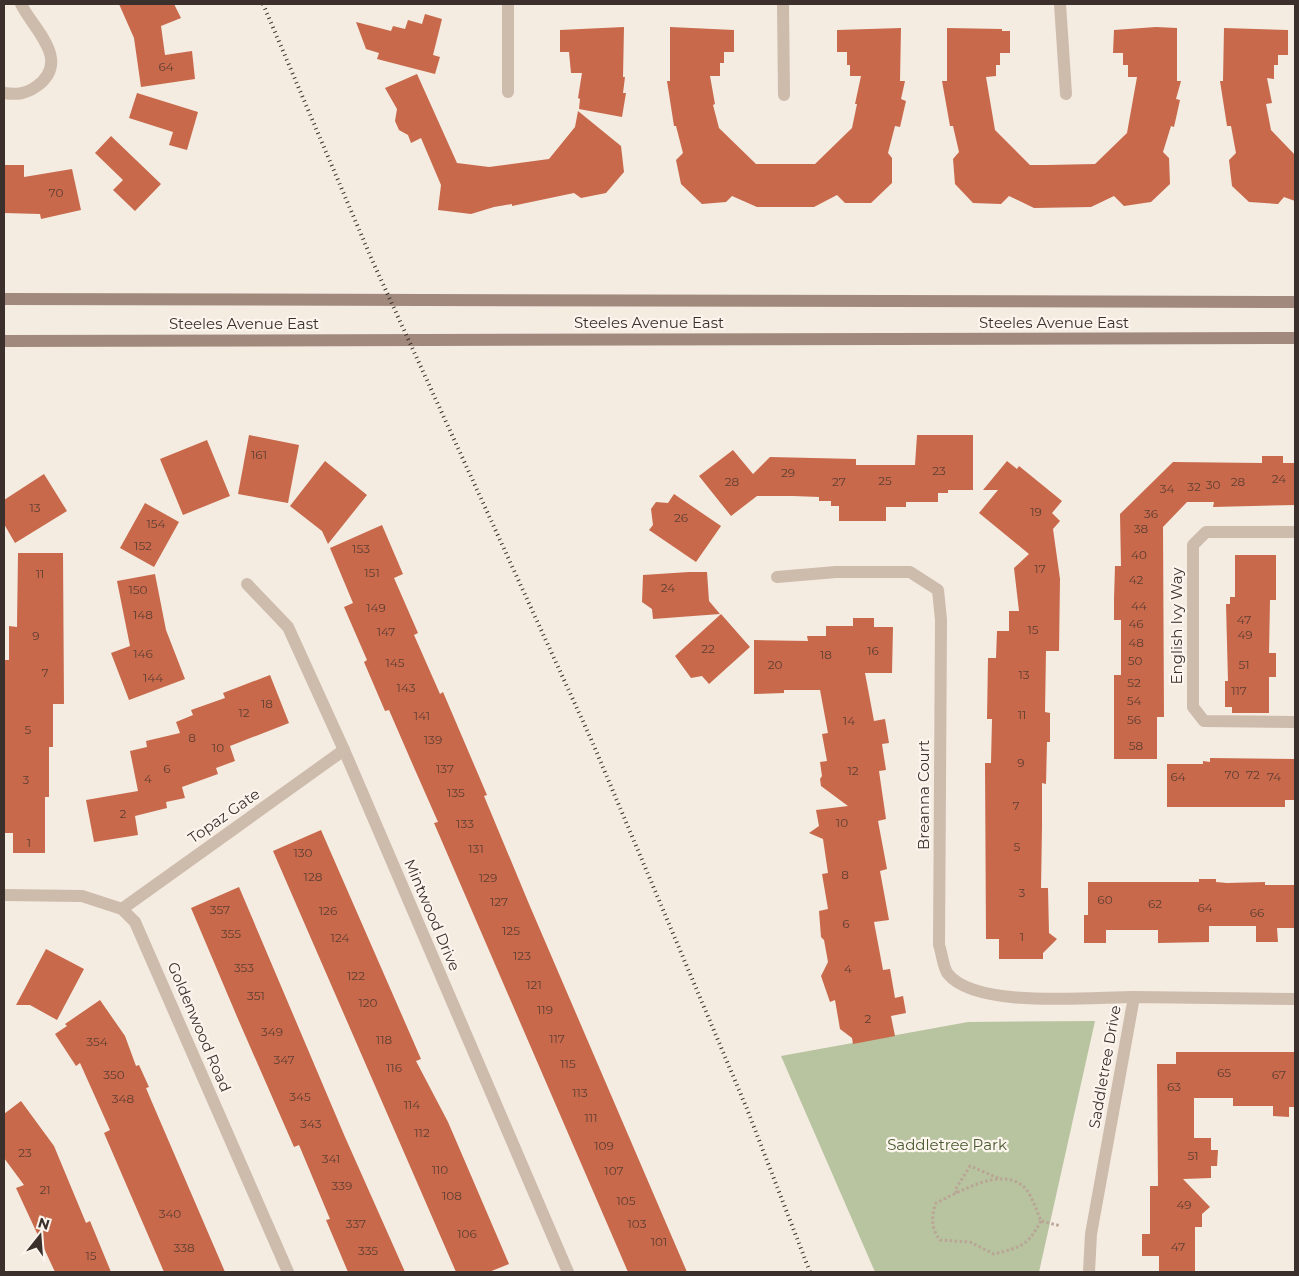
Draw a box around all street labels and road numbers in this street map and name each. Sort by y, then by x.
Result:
street label: Steeles Avenue East [574,313,724,332]
street label: Steeles Avenue East [979,313,1129,332]
street label: Steeles Avenue East [169,314,319,333]
street label: English Ivy Way [1167,567,1186,685]
street label: Breanna Court [914,740,933,850]
street label: Topaz Gate [184,784,263,847]
street label: Mintwood Drive [400,856,465,974]
street label: Goldenwood Road [163,959,235,1095]
street label: Saddletree Drive [1084,1004,1125,1130]

